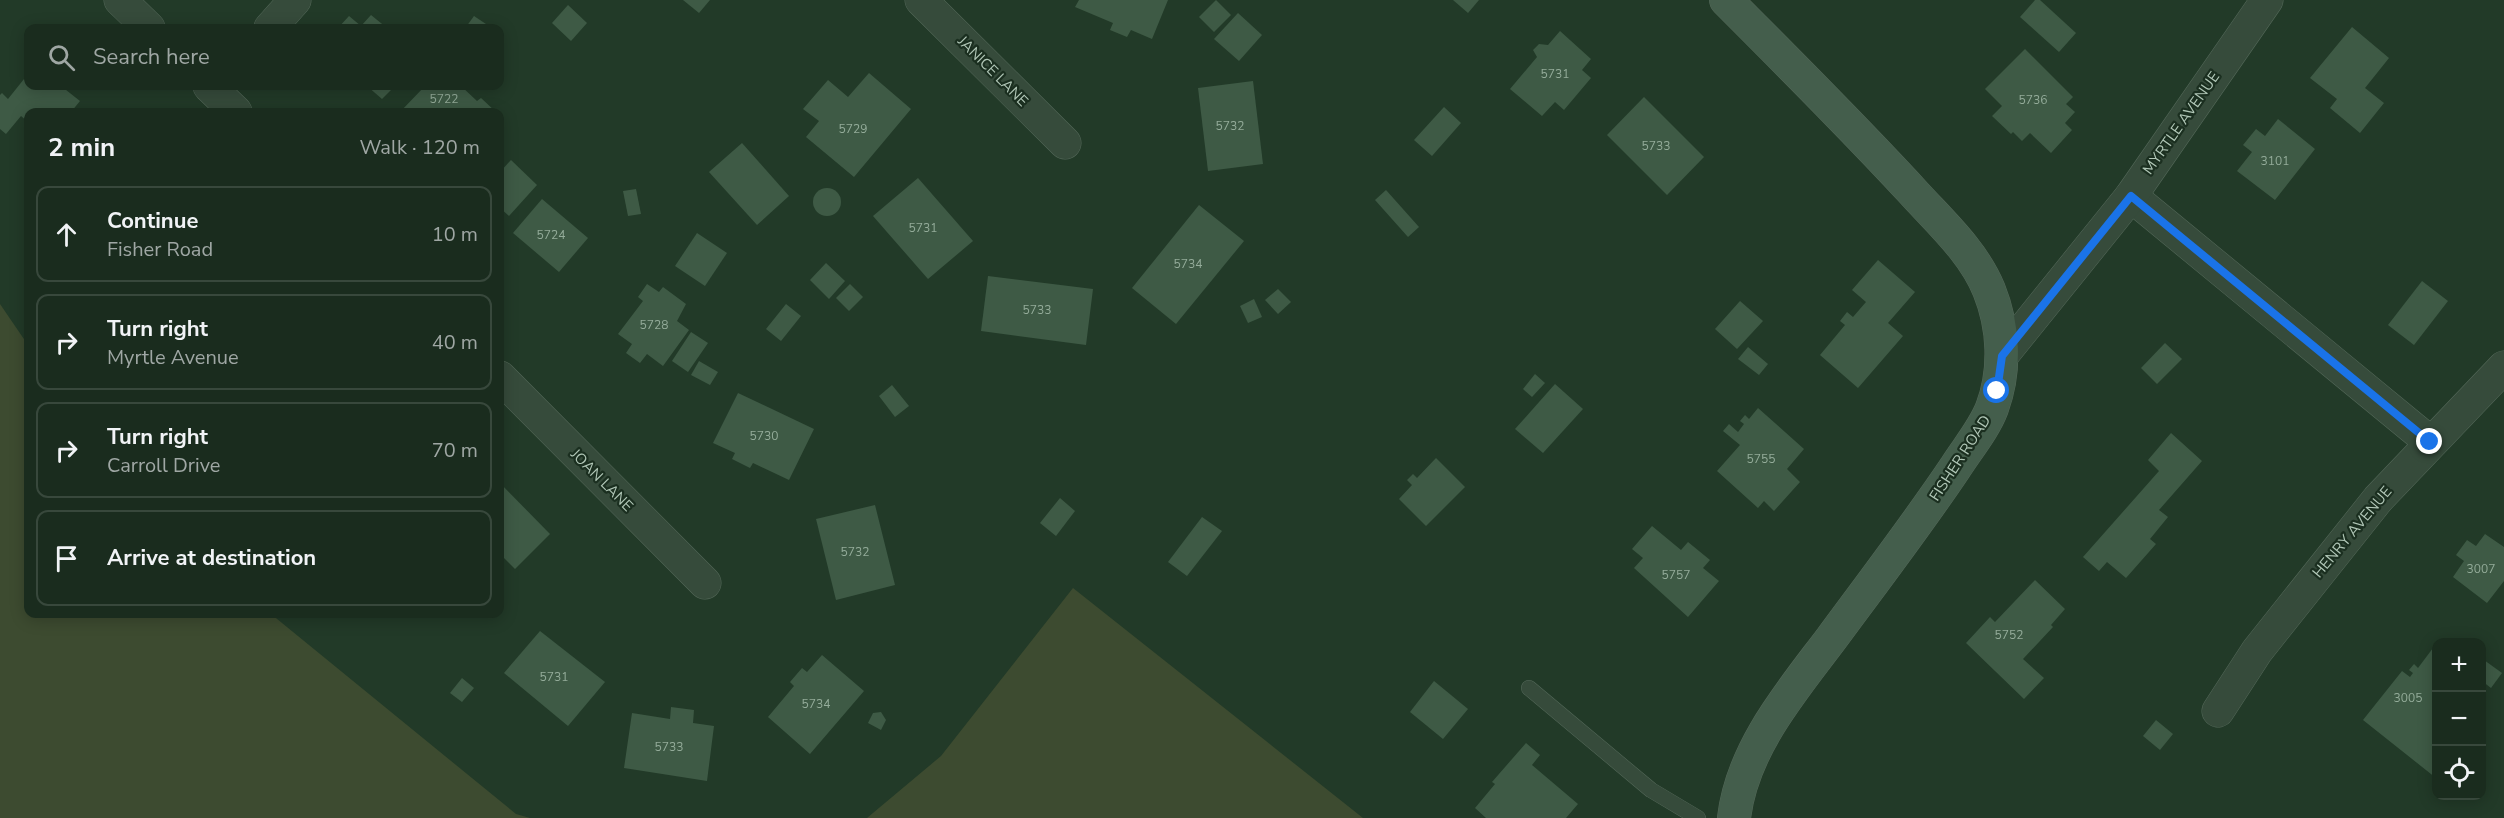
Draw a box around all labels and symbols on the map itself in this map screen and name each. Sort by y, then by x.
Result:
street label: JANICE LANE [953,31,1033,111]
house number: 5731 [1541,66,1569,82]
street label: MYRTLE AVENUE [2138,68,2224,178]
house number: 5722 [430,91,458,107]
house number: 5736 [2019,92,2047,108]
house number: 5732 [1216,118,1244,134]
house number: 5729 [839,121,867,137]
house number: 5733 [1642,138,1670,154]
house number: 3101 [2261,153,2289,169]
house number: 5731 [909,220,937,236]
house number: 5724 [537,227,565,243]
house number: 5734 [1174,256,1202,272]
house number: 5733 [1023,302,1051,318]
house number: 5728 [640,317,668,333]
route start [1983,377,2009,403]
street label: FISHER ROAD [1925,411,1995,505]
house number: 5730 [750,428,778,444]
route end [2416,428,2442,454]
street label: JOAN LANE [566,444,638,516]
house number: 5755 [1747,451,1775,467]
street label: HENRY AVENUE [2308,482,2396,582]
house number: 5732 [841,544,869,560]
house number: 3007 [2467,561,2495,577]
house number: 5757 [1662,567,1690,583]
house number: 5752 [1995,627,2023,643]
house number: 5731 [540,669,568,685]
house number: 3005 [2394,690,2422,706]
house number: 5734 [802,696,830,712]
house number: 5733 [655,739,683,755]

